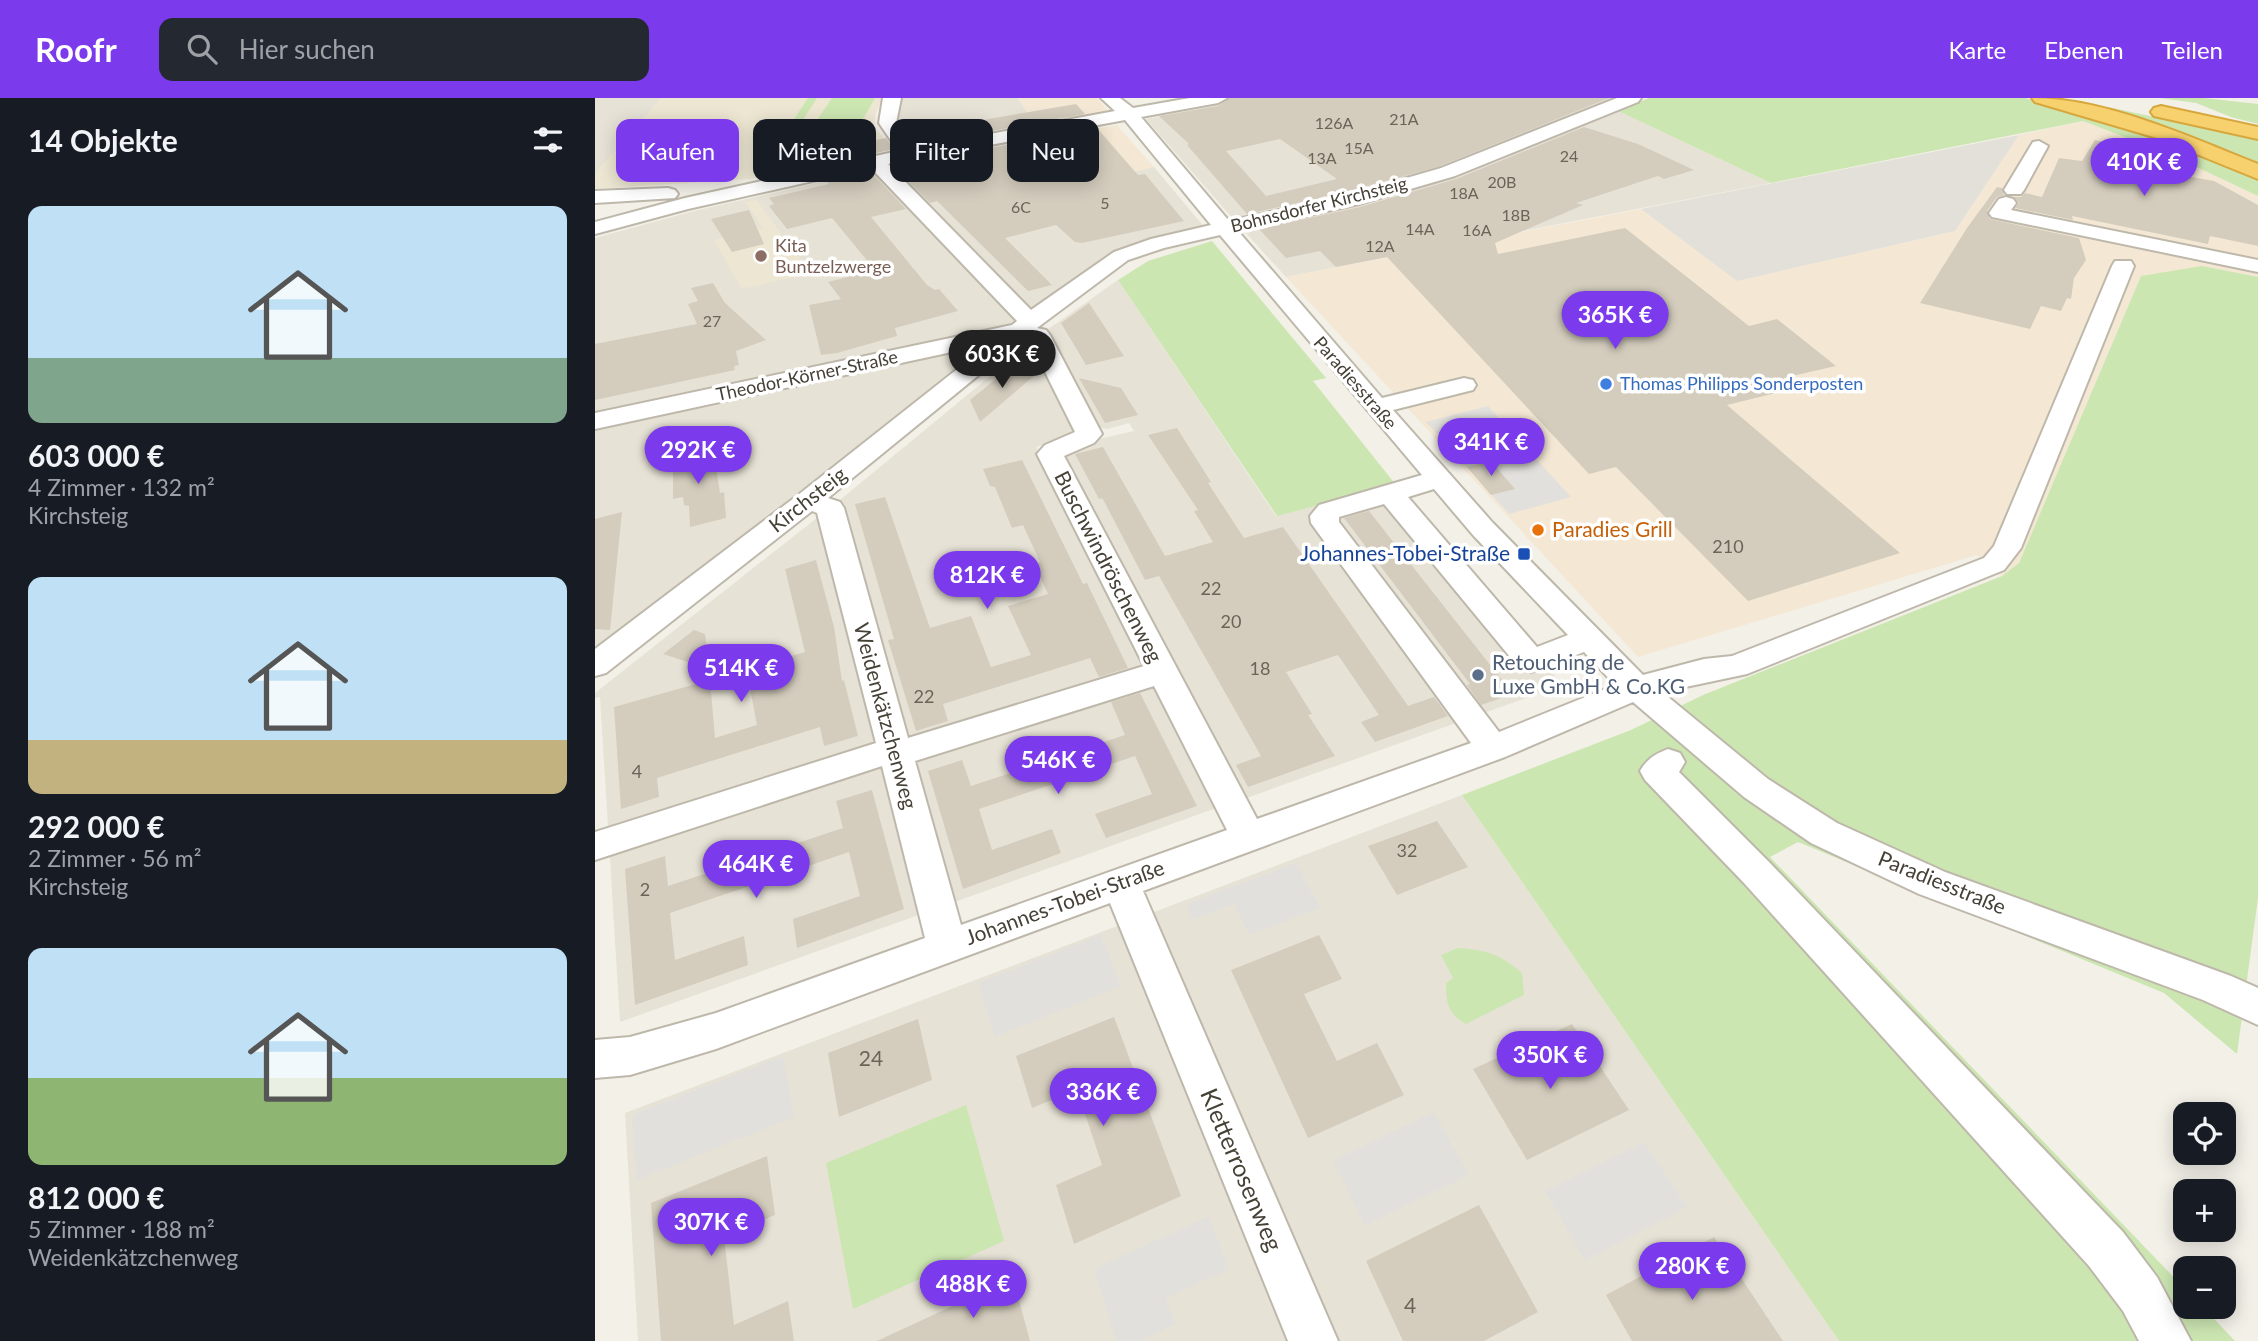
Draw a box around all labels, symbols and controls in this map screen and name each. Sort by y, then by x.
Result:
search box [159,18,649,81]
text: Roofr [35,29,117,69]
icon: search [183,30,221,68]
text: Hier suchen [239,33,375,65]
text: Karte [1949,35,2006,64]
text: Ebenen [2044,35,2124,64]
text: Teilen [2162,35,2223,64]
house number: 21A [1389,109,1419,128]
house number: 126A [1315,113,1354,132]
chip: Kaufen [616,119,739,182]
chip: Mieten [753,119,876,182]
chip: Filter [890,119,993,182]
chip: Neu [1007,119,1099,182]
icon: filters [529,121,567,159]
text: 14 Objekte [28,122,178,158]
house number: 15A [1344,138,1374,157]
pin: 410K € [2087,139,2201,198]
house number: 24 [1560,146,1578,165]
text: 410K € [2107,147,2181,175]
house number: 13A [1307,148,1337,167]
street label: Bohnsdorfer Kirchsteig [1228,171,1409,237]
house number: 20B [1488,172,1516,191]
house number: 18A [1449,183,1479,202]
house number: 5 [1100,193,1110,212]
house number: 6C [1011,197,1031,216]
house number: 18B [1502,205,1530,224]
house number: 14A [1405,219,1435,238]
house number: 16A [1462,220,1492,239]
place label: Kita Buntzelzwerge [775,234,891,277]
house number: 12A [1365,236,1395,255]
marker: Kita Buntzelzwerge [753,248,769,264]
icon: home [235,252,361,378]
pin: 365K € [1558,292,1672,351]
text: 365K € [1578,300,1652,328]
house number: 27 [703,311,721,330]
pin: 603K € [945,330,1059,390]
street label: Paradiesstraße [1309,331,1402,433]
text: 603K € [965,339,1039,367]
street label: Theodor-Körner-Straße [714,345,900,405]
place label: Thomas Philipps Sonderposten [1620,372,1863,394]
marker: Thomas Philipps Sonderposten [1598,376,1614,392]
pin: 341K € [1434,418,1548,478]
pin: 292K € [641,426,755,486]
text: 341K € [1454,427,1528,455]
text: 292K € [661,435,735,463]
text: 603 000 € [28,437,164,473]
street label: Kirchsteig [763,461,851,537]
street label: Buschwindröschenweg [1050,466,1169,666]
text: 4 Zimmer · 132 m² [28,473,215,501]
text: Kirchsteig [28,501,128,529]
place label: Paradies Grill [1552,516,1673,541]
marker: Paradies Grill [1530,522,1546,538]
house number: 210 [1712,535,1744,557]
place label: Johannes-Tobei-Straße [1300,540,1510,565]
marker: Johannes-Tobei-Straße [1516,546,1532,562]
pin: 812K € [930,552,1044,611]
text: 812K € [950,560,1024,588]
house number: 22 [1201,577,1221,599]
house number: 20 [1221,610,1241,632]
street label: Weidenkätzchenweg [850,620,923,812]
icon: home [235,623,361,749]
pin: 514K € [684,644,798,704]
place label: Retouching de Luxe GmbH & Co.KG [1492,649,1685,698]
text: 514K € [704,653,778,681]
house number: 18 [1250,657,1270,679]
marker: Retouching de Luxe GmbH & Co.KG [1470,667,1486,683]
house number: 22 [914,685,934,707]
pin: 546K € [1001,736,1115,796]
text: 546K € [1021,745,1095,773]
house number: 4 [632,760,642,782]
text: 292 000 € [28,808,164,844]
house number: 32 [1397,839,1417,861]
pin: 464K € [699,840,813,900]
text: 2 Zimmer · 56 m² [28,844,201,872]
street label: Paradiesstraße [1875,845,2010,919]
text: 464K € [719,849,793,877]
street label: Johannes-Tobei-Straße [962,854,1167,949]
text: Kirchsteig [28,872,128,900]
house number: 2 [640,878,650,900]
icon: home [235,994,361,1120]
pin: 350K € [1493,1032,1607,1091]
text: 350K € [1513,1040,1587,1068]
house number: 24 [859,1045,883,1070]
pin: 336K € [1046,1068,1160,1128]
text: 336K € [1066,1077,1140,1105]
street label: Kletterrosenweg [1195,1084,1290,1255]
map controls [2173,1102,2236,1319]
button: locate [2173,1102,2236,1165]
text: 812 000 € [28,1179,164,1215]
button: + [2173,1179,2236,1242]
pin: 307K € [654,1198,768,1258]
text: 307K € [674,1207,748,1235]
text: 5 Zimmer · 188 m² [28,1215,215,1243]
pin: 280K € [1635,1242,1749,1302]
text: Weidenkätzchenweg [28,1243,238,1271]
text: 280K € [1655,1251,1729,1279]
button: − [2173,1256,2236,1319]
pin: 488K € [916,1260,1030,1320]
text: 488K € [936,1269,1010,1297]
house number: 4 [1404,1292,1416,1317]

